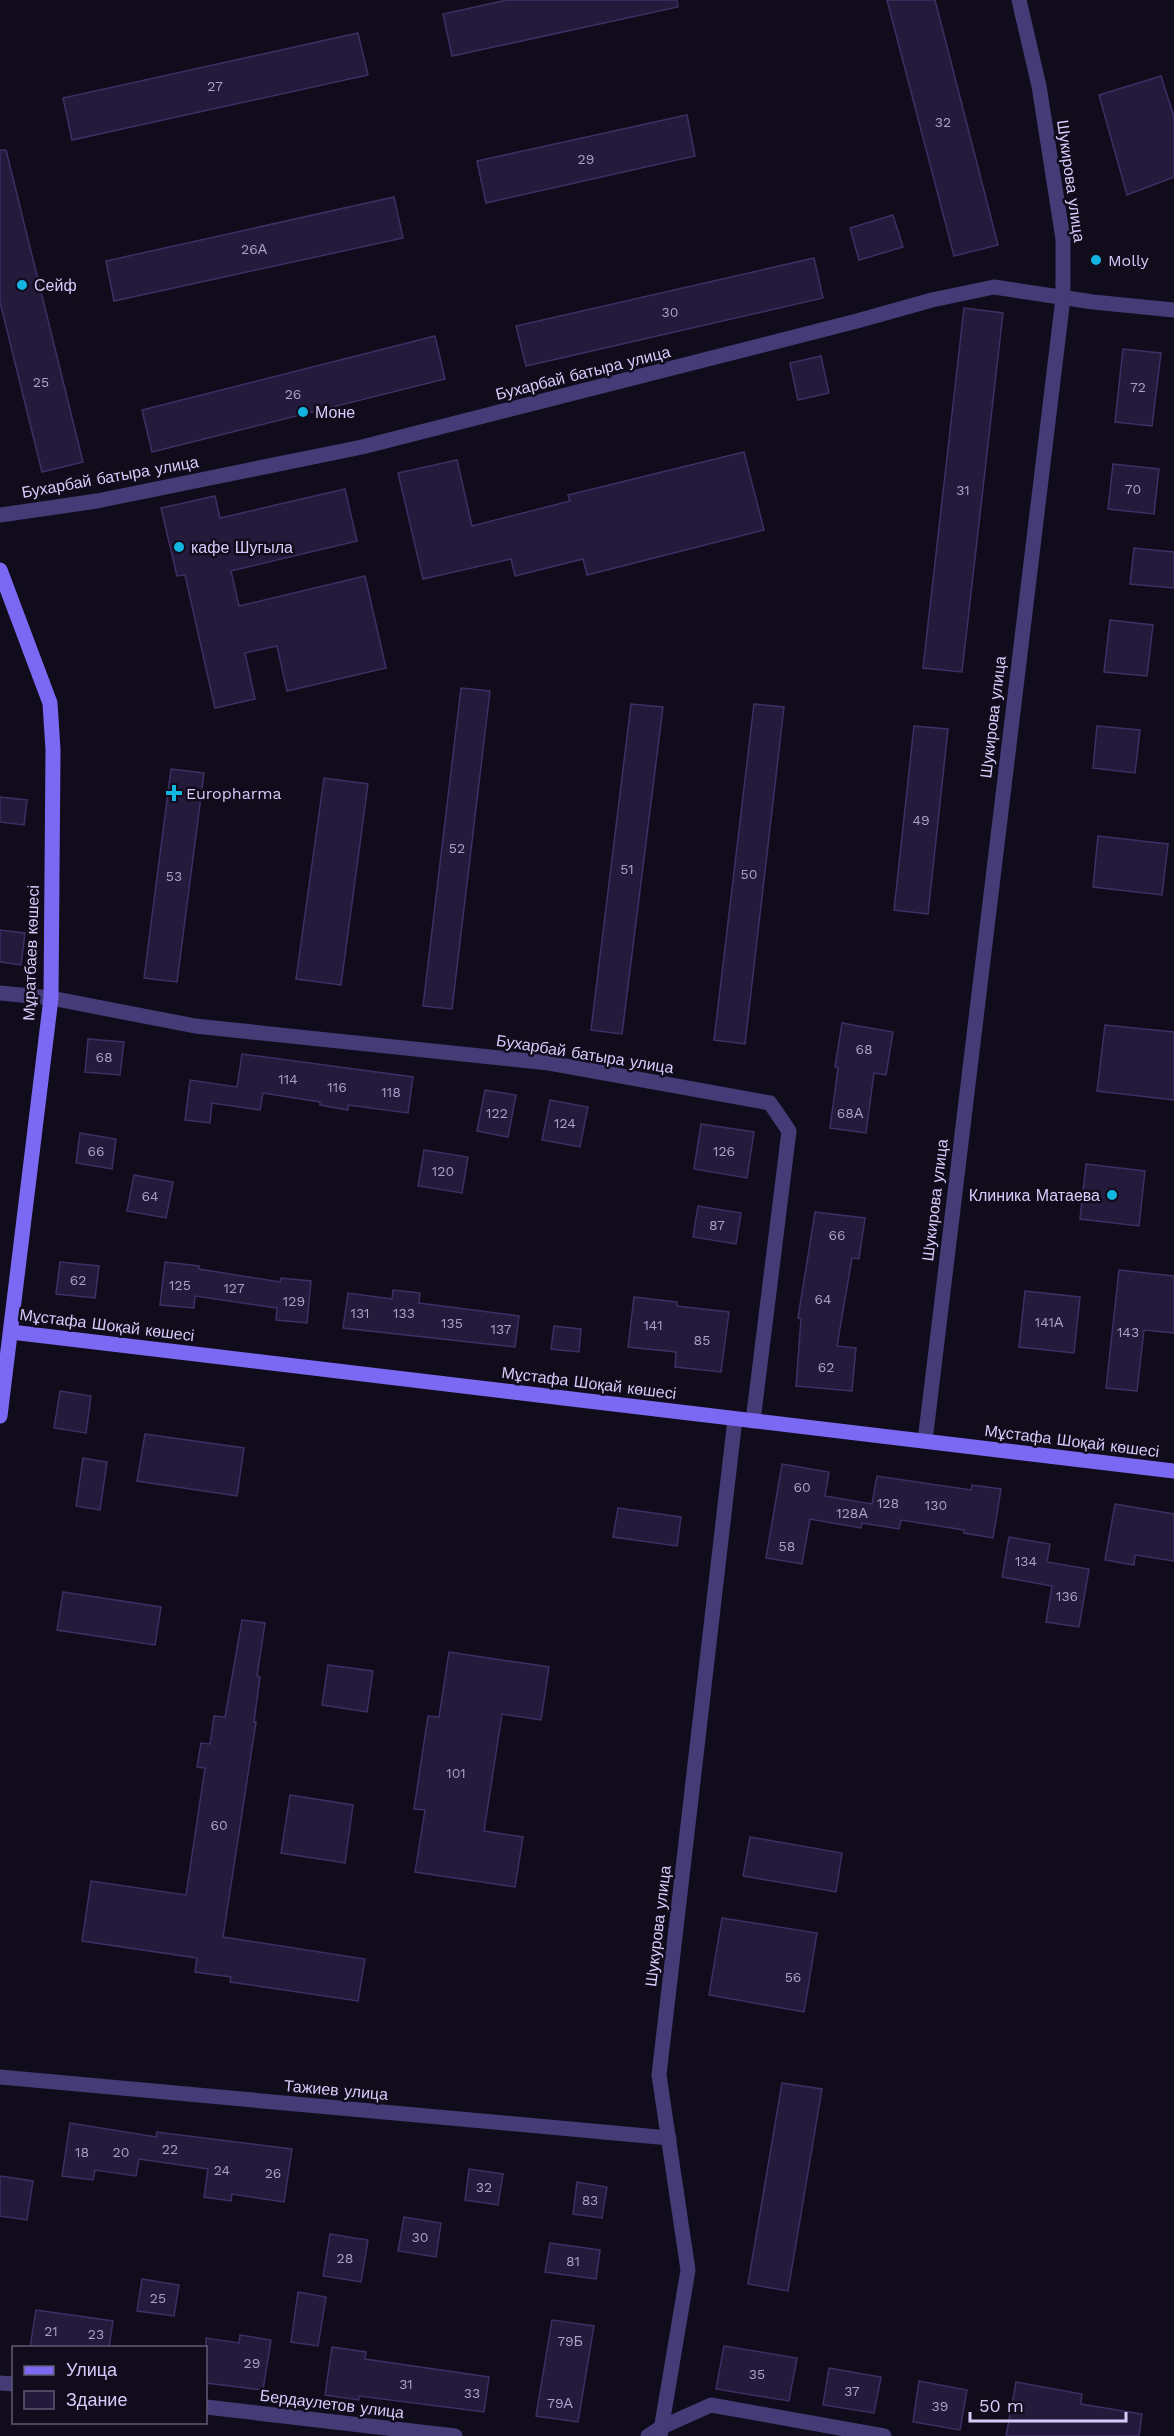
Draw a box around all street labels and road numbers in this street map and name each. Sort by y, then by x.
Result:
street label: Шукирова улица [1053,119,1089,243]
street label: Бухарбай батыра улица [494,342,672,404]
street label: Бухарбай батыра улица [20,452,200,502]
street label: Шукирова улица [976,655,1010,779]
street label: Мұратбаев көшесі [19,885,43,1021]
street label: Бухарбай батыра улица [495,1031,675,1077]
street label: Шукирова улица [918,1138,952,1262]
street label: Мұстафа Шоқай көшесі [19,1305,195,1345]
street label: Мұстафа Шоқай көшесі [501,1363,677,1403]
street label: Мұстафа Шоқай көшесі [984,1421,1160,1461]
street label: Шукурова улица [641,1864,675,1988]
street label: Тажиев улица [283,2076,389,2104]
street label: Бердаулетов улица [259,2386,405,2422]

